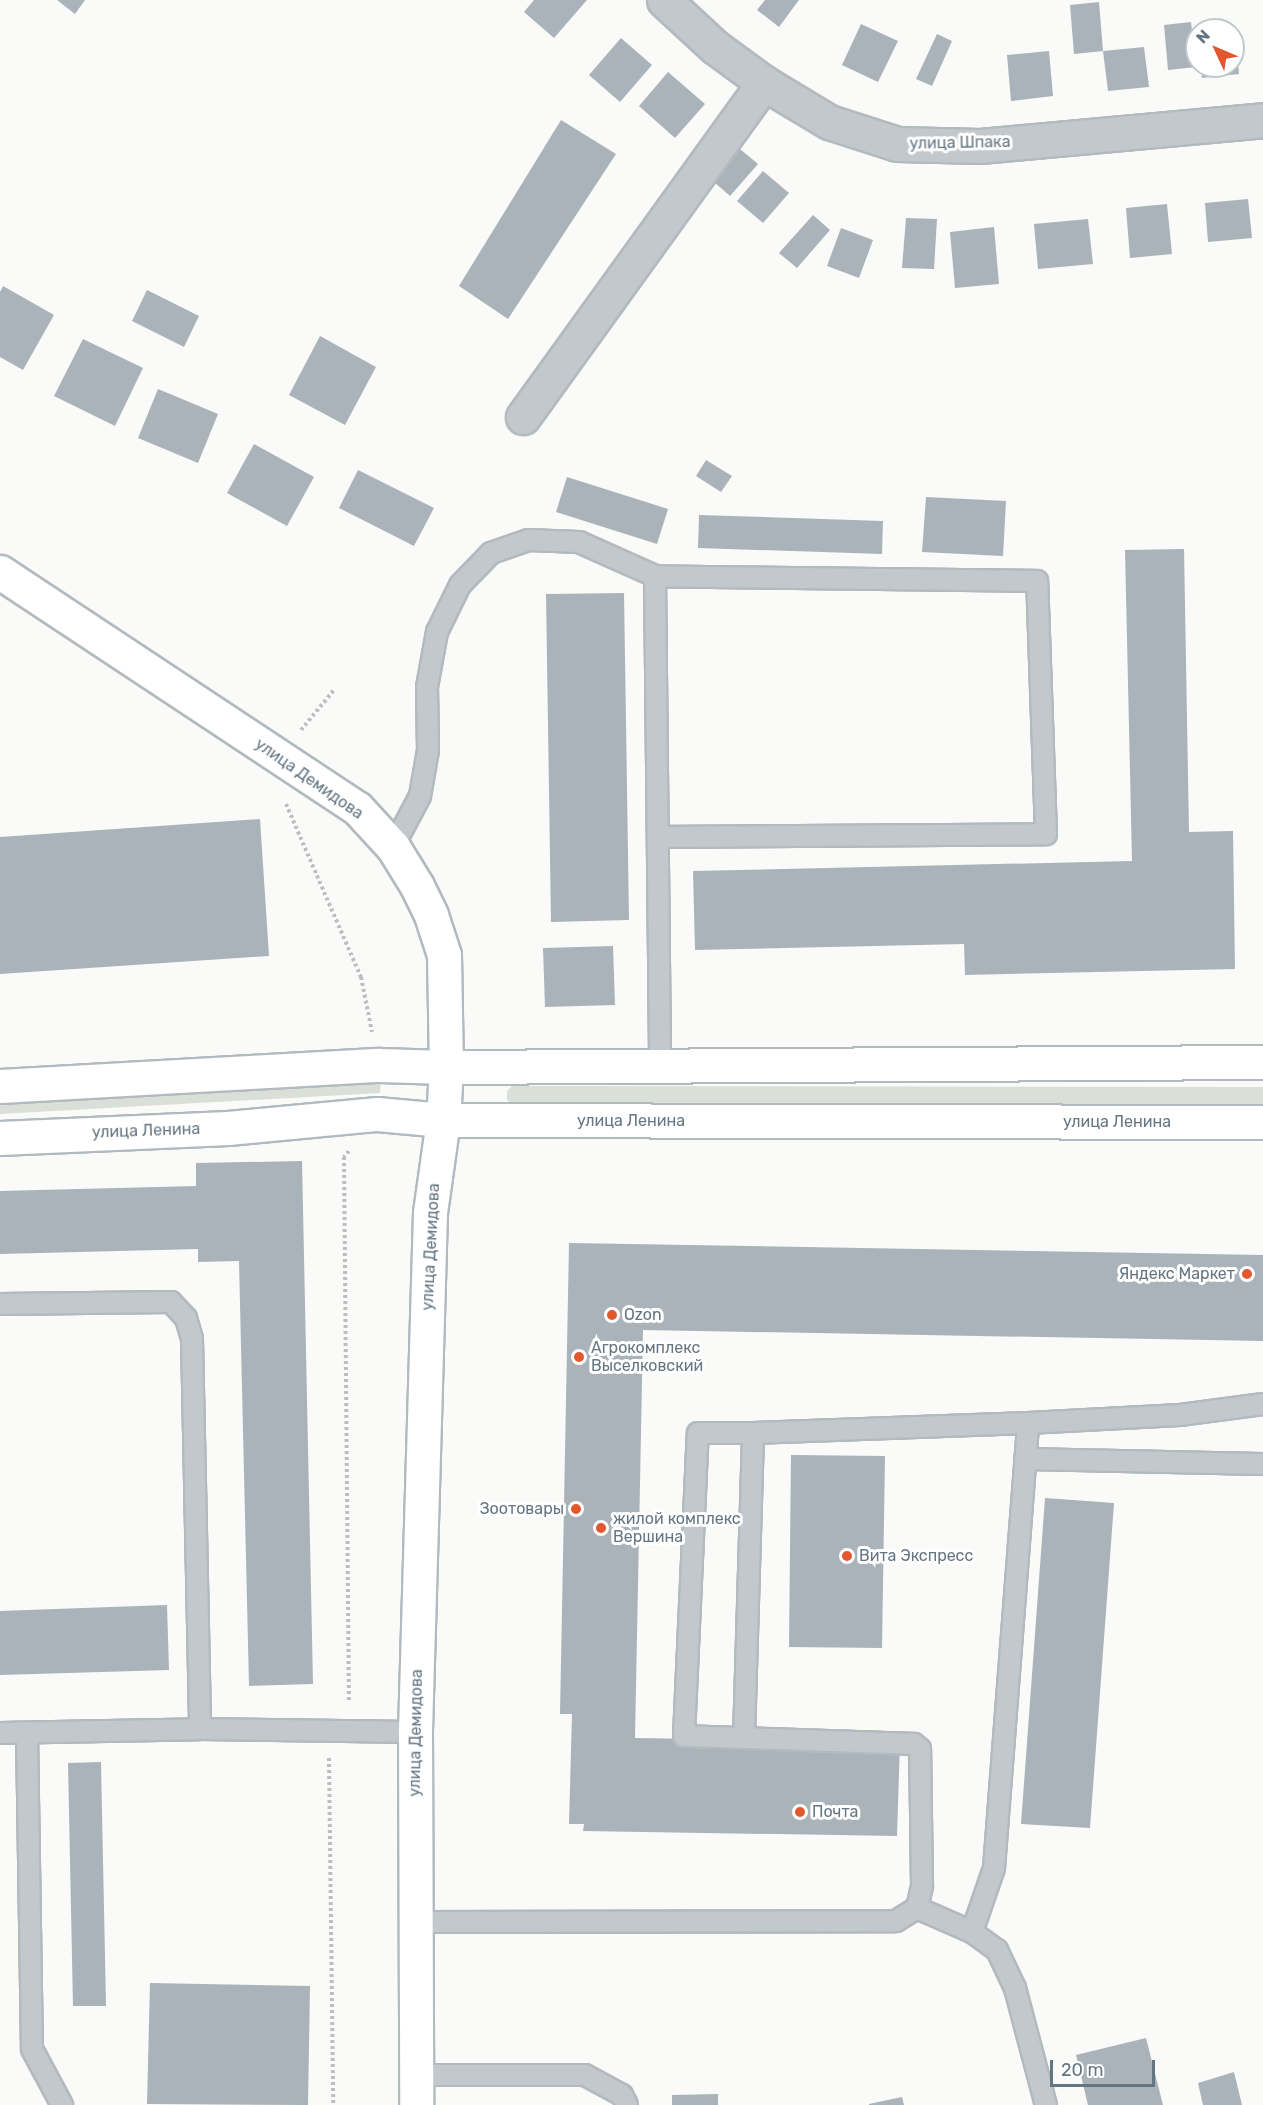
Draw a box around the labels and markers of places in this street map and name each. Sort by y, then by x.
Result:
place label: Яндекс Маркет [1119,1264,1235,1284]
marker: Яндекс Маркет [1240,1267,1254,1281]
place label: Ozon [624,1305,662,1325]
marker: Ozon [605,1308,619,1322]
place label: Агрокомплекс Выселковский [591,1338,703,1376]
marker: Агрокомплекс Выселковский [572,1350,586,1364]
place label: Зоотовары [480,1499,564,1519]
marker: Зоотовары [569,1502,583,1516]
place label: жилой комплекс Вершина [613,1509,741,1547]
marker: жилой комплекс Вершина [594,1521,608,1535]
place label: Вита Экспресс [859,1546,973,1566]
marker: Вита Экспресс [840,1549,854,1563]
place label: Почта [812,1802,858,1822]
marker: Почта [793,1805,807,1819]

